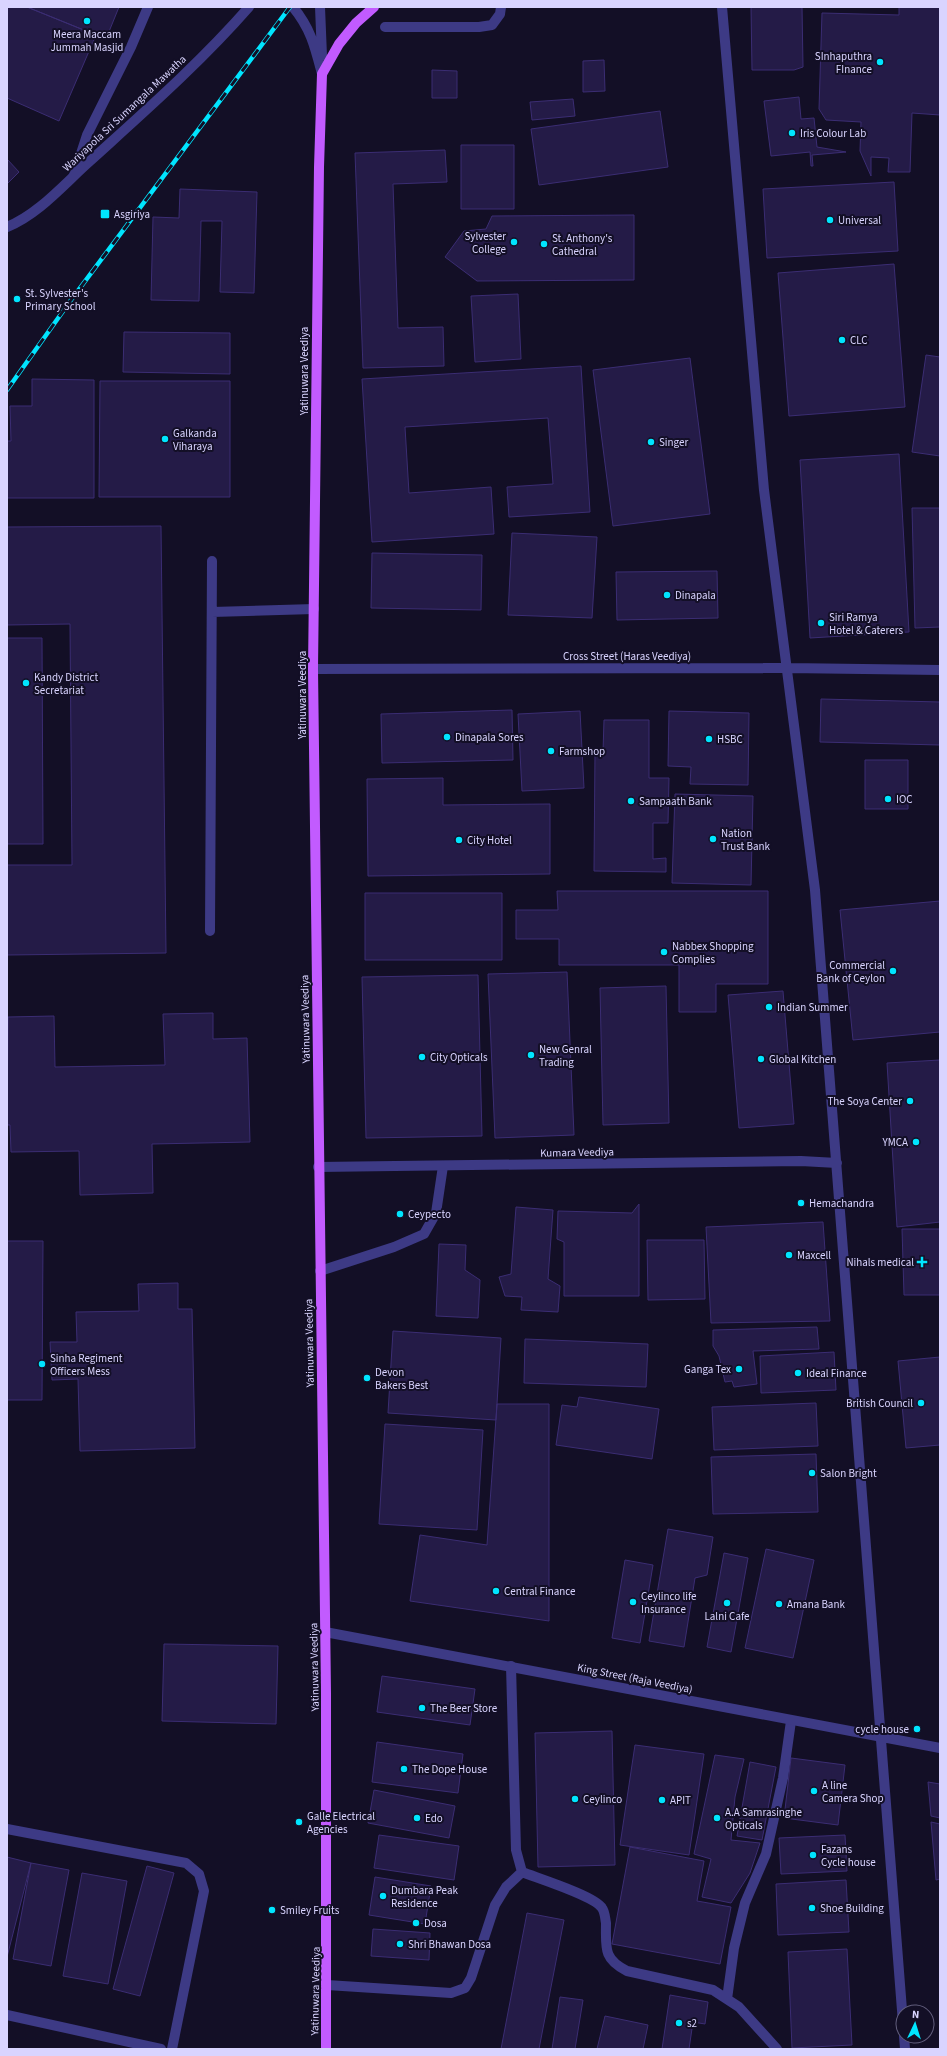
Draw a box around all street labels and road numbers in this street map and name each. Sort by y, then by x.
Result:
street label: Wariyapola Sri Sumangala Mawatha [59,52,189,175]
street label: Yatinuwara Veediya [297,327,312,416]
street label: Cross Street (Haras Veediya) [563,649,691,664]
street label: Yatinuwara Veediya [295,651,310,740]
street label: Yatinuwara Veediya [297,975,314,1064]
street label: Kumara Veediya [540,1144,614,1161]
street label: Yatinuwara Veediya [301,1299,318,1388]
street label: Yatinuwara Veediya [306,1623,323,1712]
street label: King Street (Raja Veediya) [576,1660,694,1697]
street label: Yatinuwara Veediya [307,1947,324,2036]

